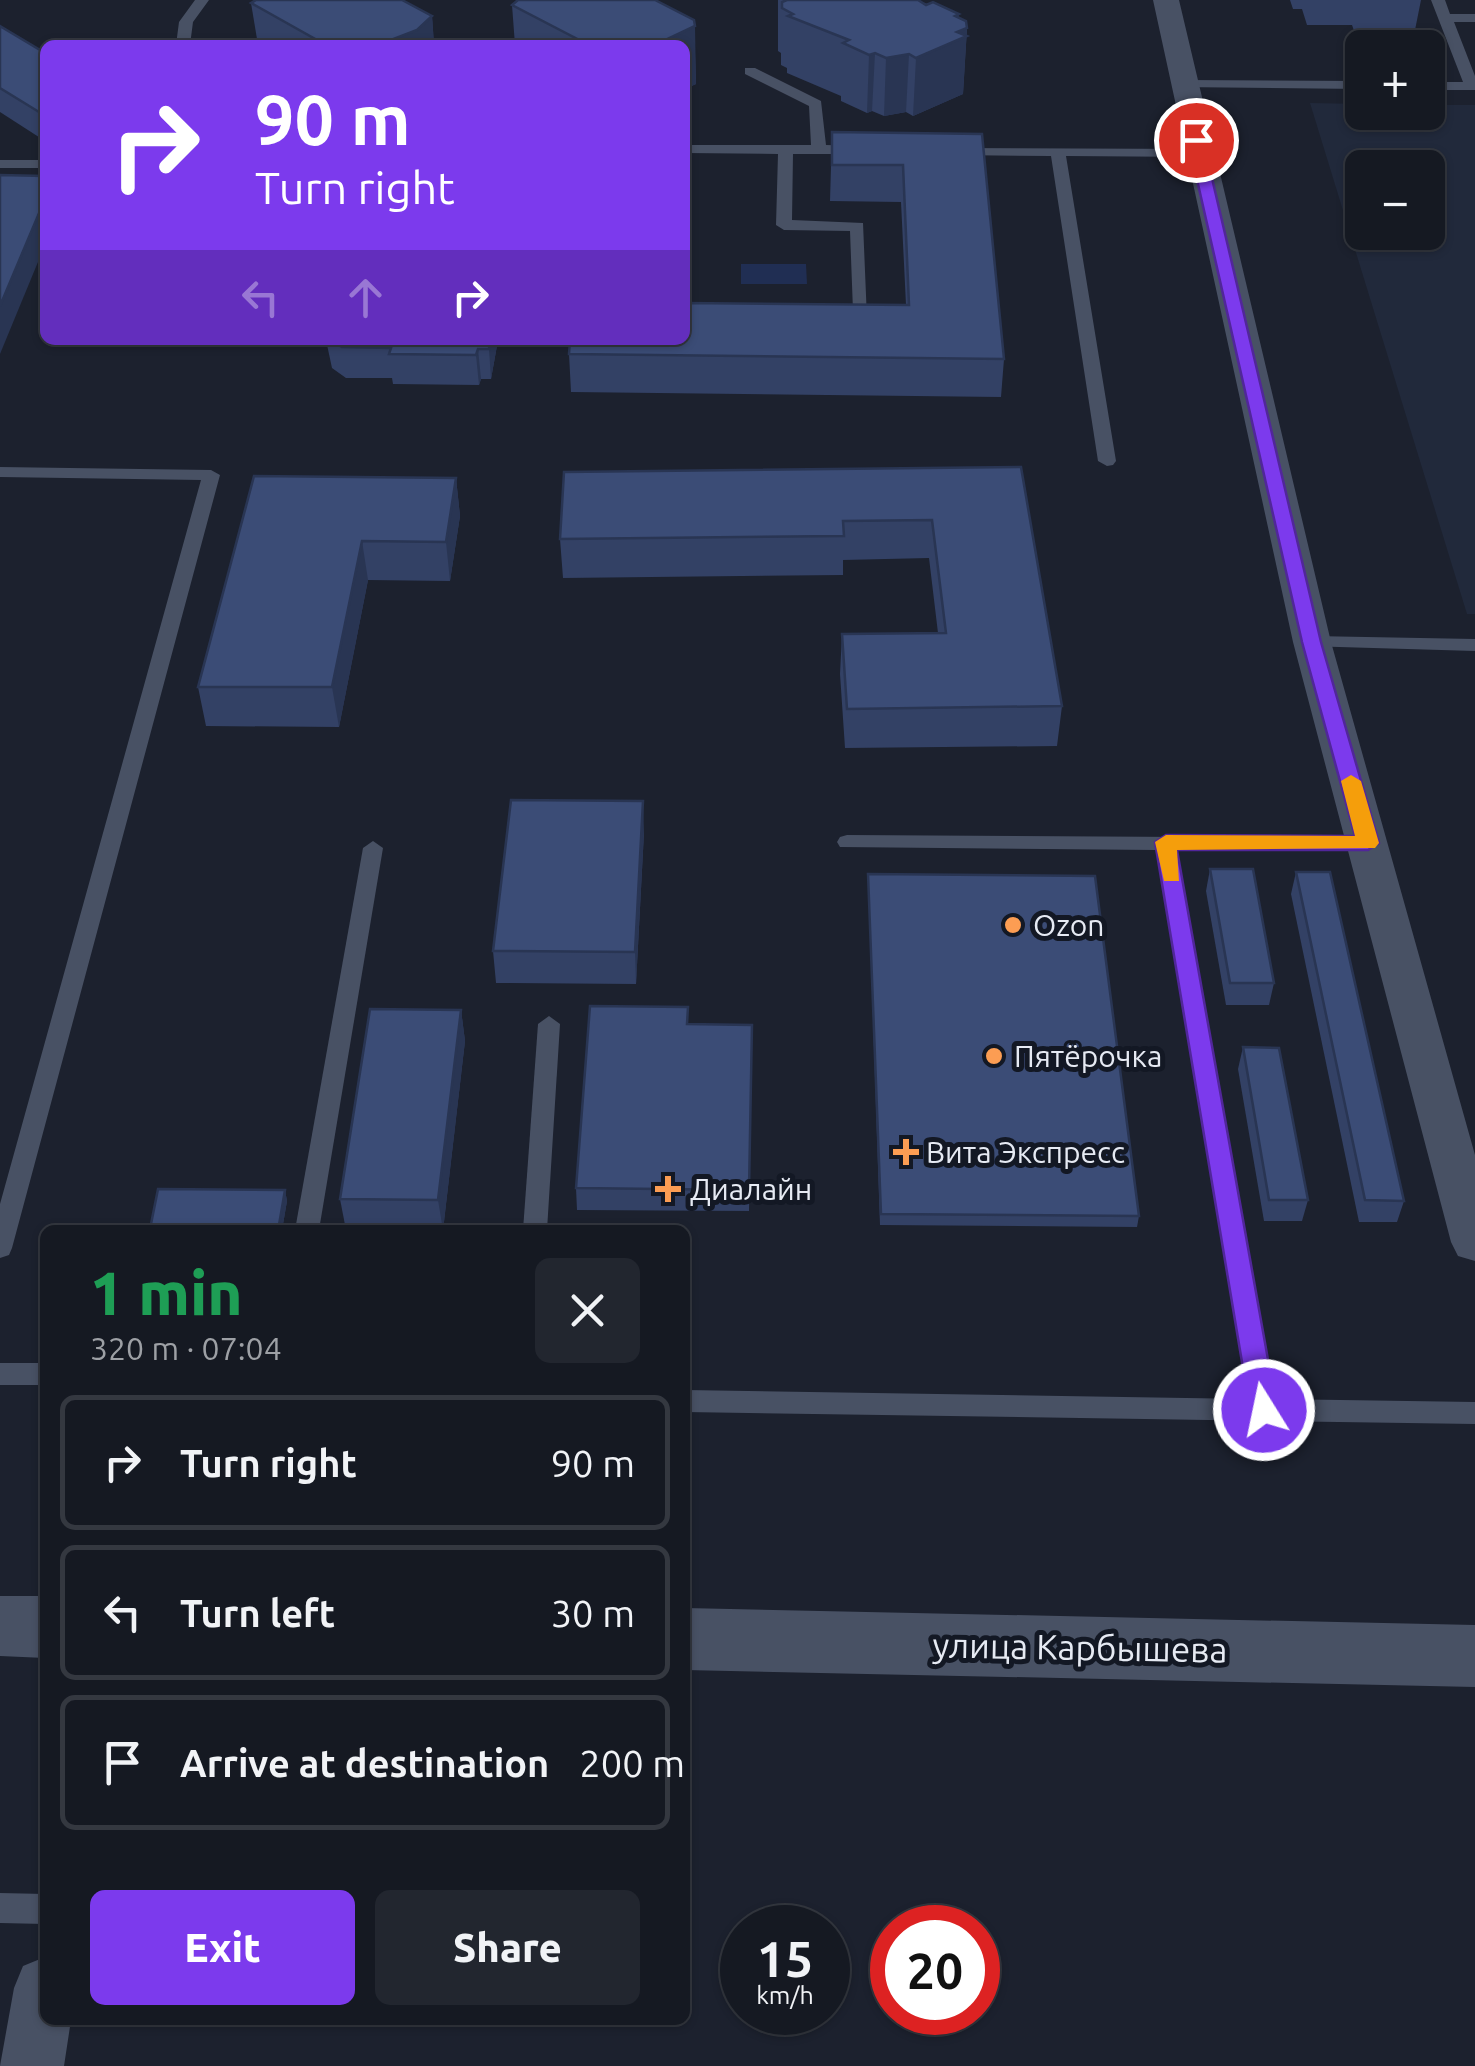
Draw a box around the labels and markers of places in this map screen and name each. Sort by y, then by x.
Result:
pin [1154,98,1239,183]
place label: Ozon [1033,908,1104,942]
marker: Ozon [1002,914,1024,936]
place label: Пятёрочка [1014,1039,1162,1073]
marker: Пятёрочка [983,1045,1005,1067]
place label: Вита Экспресс [926,1135,1125,1169]
marker: Вита Экспресс [895,1141,917,1163]
place label: Диалайн [690,1172,812,1206]
marker: Диалайн [655,1176,681,1202]

